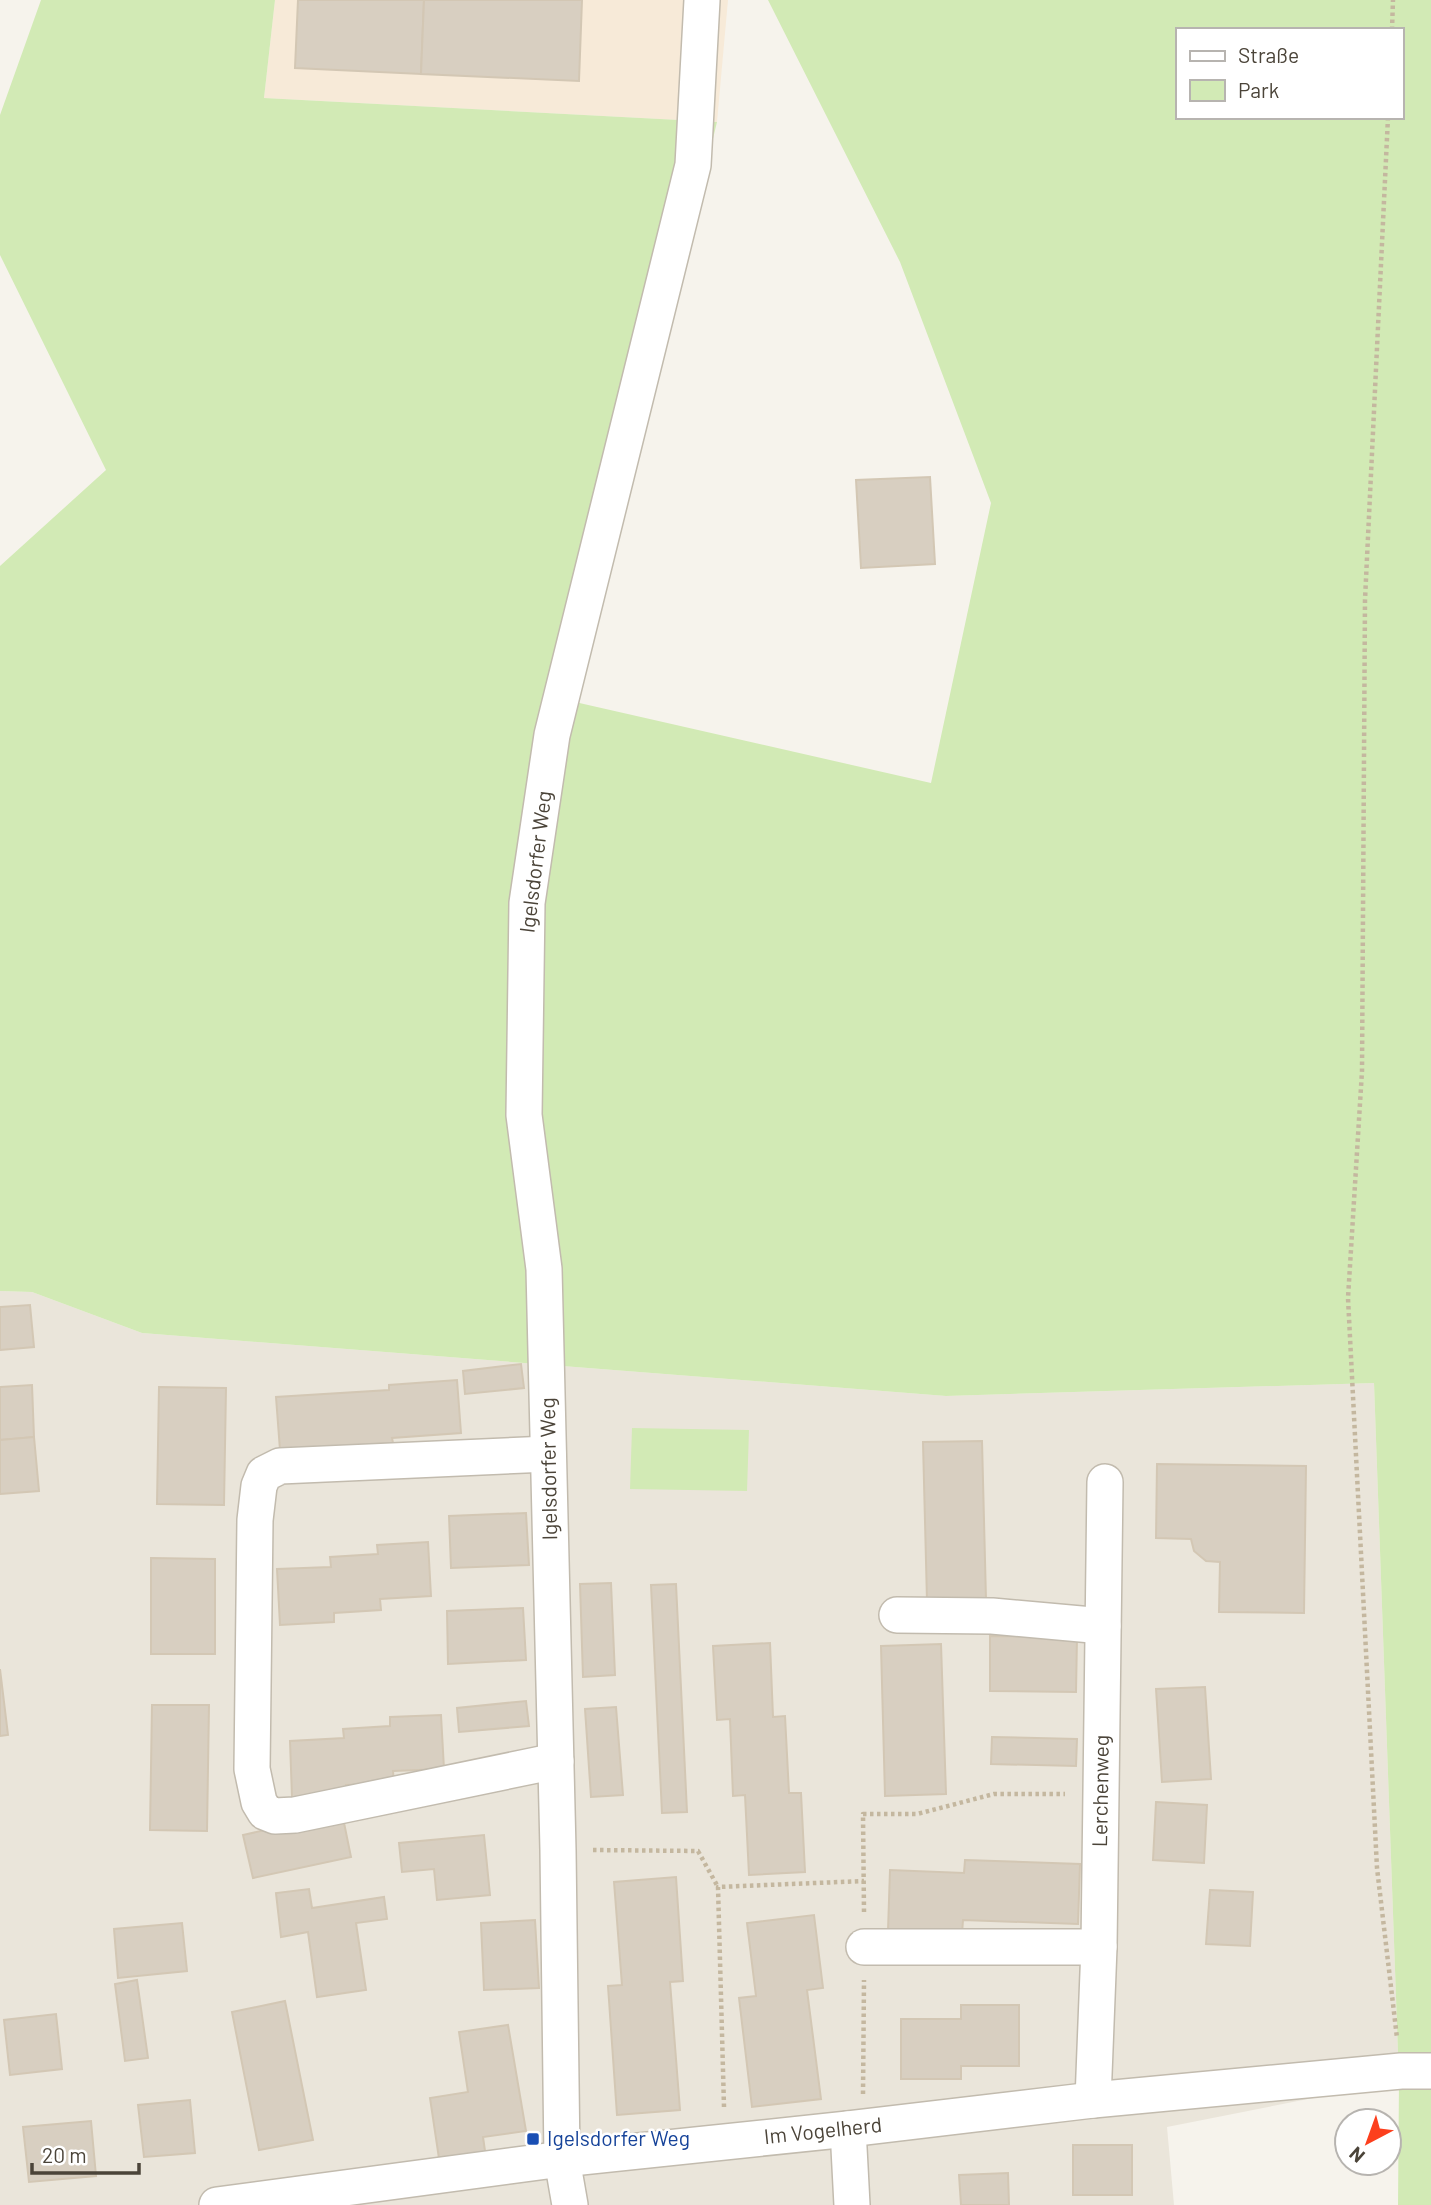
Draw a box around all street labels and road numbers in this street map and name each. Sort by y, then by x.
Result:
street label: Igelsdorfer Weg [513,789,556,934]
street label: Igelsdorfer Weg [534,1397,561,1541]
street label: Lerchenweg [1086,1735,1113,1847]
street label: Im Vogelherd [763,2111,883,2148]

